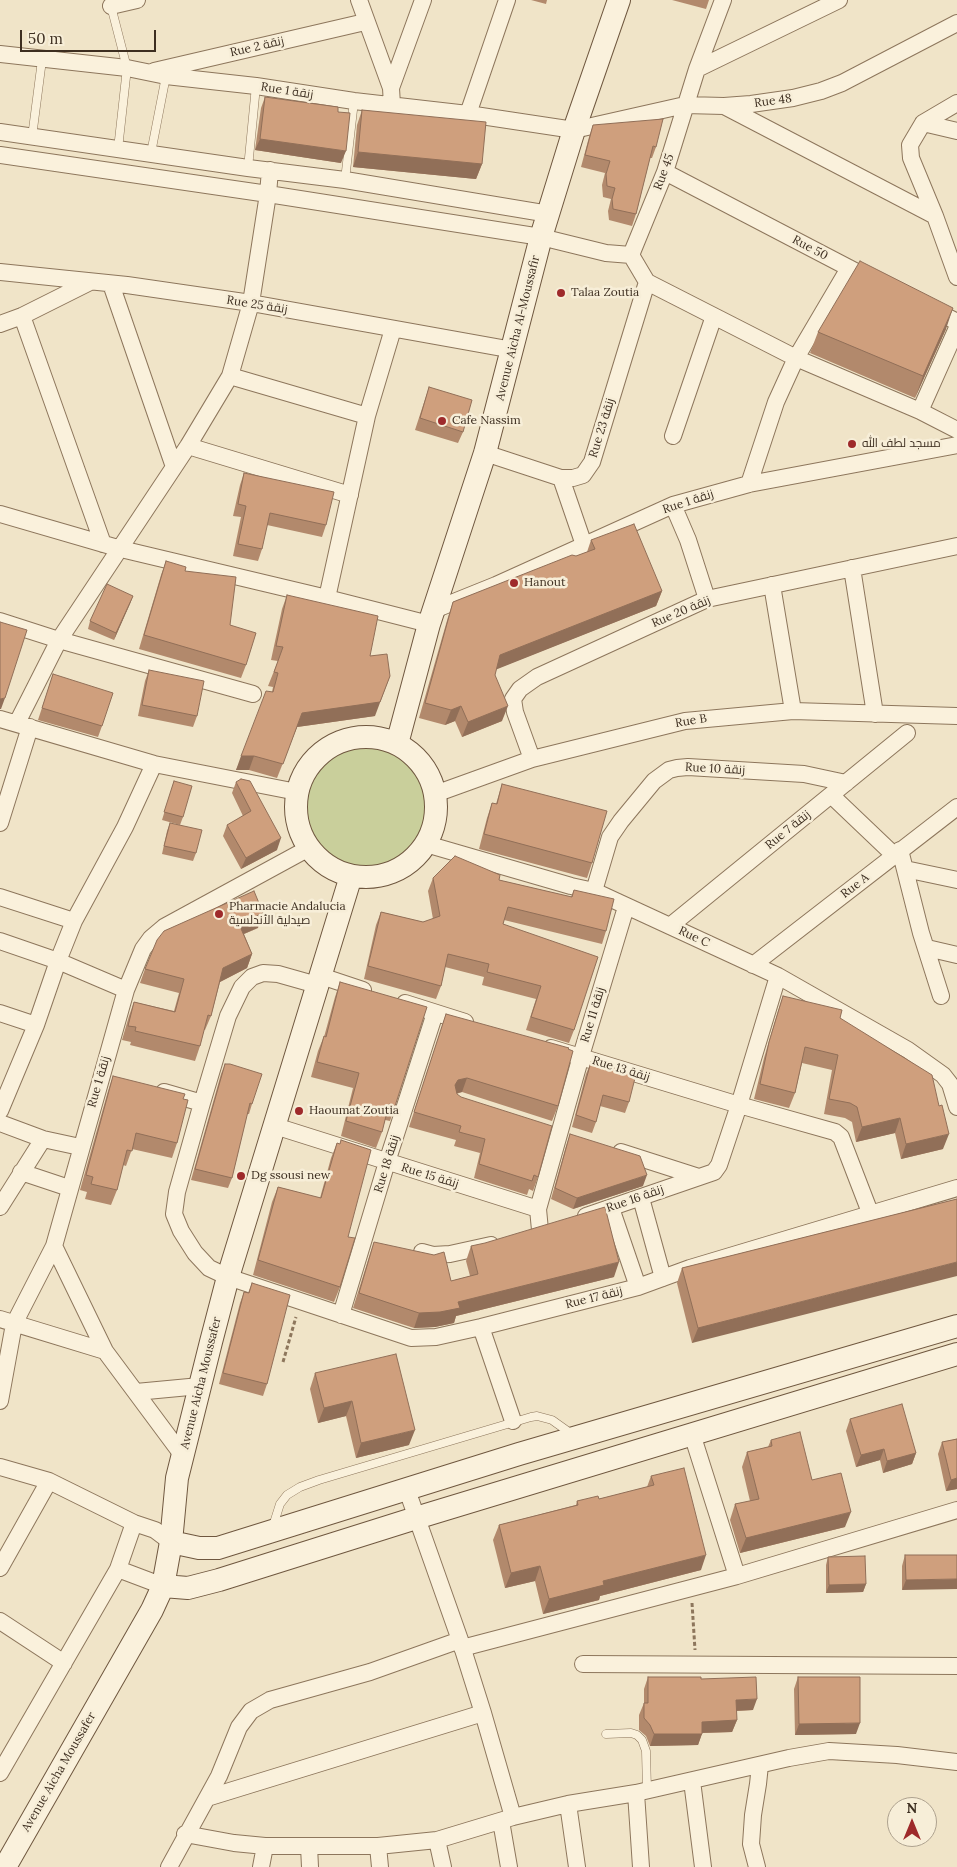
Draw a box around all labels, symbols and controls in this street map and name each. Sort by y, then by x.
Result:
scale bar [22,20,159,52]
text: 50 m [28,29,63,48]
street label: Rue 2 زنقة [229,34,285,60]
street label: Rue 1 زنقة [260,80,314,102]
street label: Rue 48 [753,91,793,111]
street label: Rue 45 [651,152,677,192]
street label: Rue 50 [790,233,830,263]
street label: Avenue Aicha Al-Moussafir [493,254,543,402]
place label: Talaa Zoutia [571,286,639,300]
marker: Talaa Zoutia [555,287,567,299]
street label: Rue 25 زنقة [226,293,288,317]
street label: Rue 23 زنقة [586,397,618,459]
place label: Cafe Nassim [452,414,521,428]
marker: Cafe Nassim [436,415,448,427]
place label: مسجد لطف الله [862,437,941,451]
marker: مسجد لطف الله [846,438,858,450]
street label: Rue 1 زنقة [661,487,715,517]
place label: Hanout [524,576,566,590]
marker: Hanout [508,577,520,589]
street label: Rue 20 زنقة [649,593,713,631]
street label: Rue B [674,711,708,731]
street label: Rue 10 زنقة [685,760,745,778]
street label: Rue 7 زنقة [762,807,814,853]
street label: Rue A [838,871,872,901]
place label: Pharmacie Andalucia صيدلية الأندلسية [229,900,346,928]
marker: Pharmacie Andalucia صيدلية الأندلسية [213,908,225,920]
street label: Rue C [676,924,712,950]
street label: Rue 11 زنقة [578,986,608,1044]
street label: Rue 13 زنقة [590,1053,652,1085]
street label: Rue 1 زنقة [85,1055,113,1109]
place label: Haoumat Zoutia [309,1104,399,1118]
marker: Haoumat Zoutia [293,1105,305,1117]
street label: Rue 18 زنقة [371,1133,403,1195]
street label: Rue 15 زنقة [399,1160,461,1192]
place label: Dg ssousi new [251,1169,330,1183]
marker: Dg ssousi new [235,1170,247,1182]
street label: Rue 16 زنقة [604,1182,666,1216]
street label: Rue 17 زنقة [564,1284,624,1312]
street label: Avenue Aicha Moussafer [178,1315,224,1451]
street label: Avenue Aicha Moussafer [19,1710,99,1834]
north arrow [887,1797,937,1847]
text: N [907,1799,917,1817]

